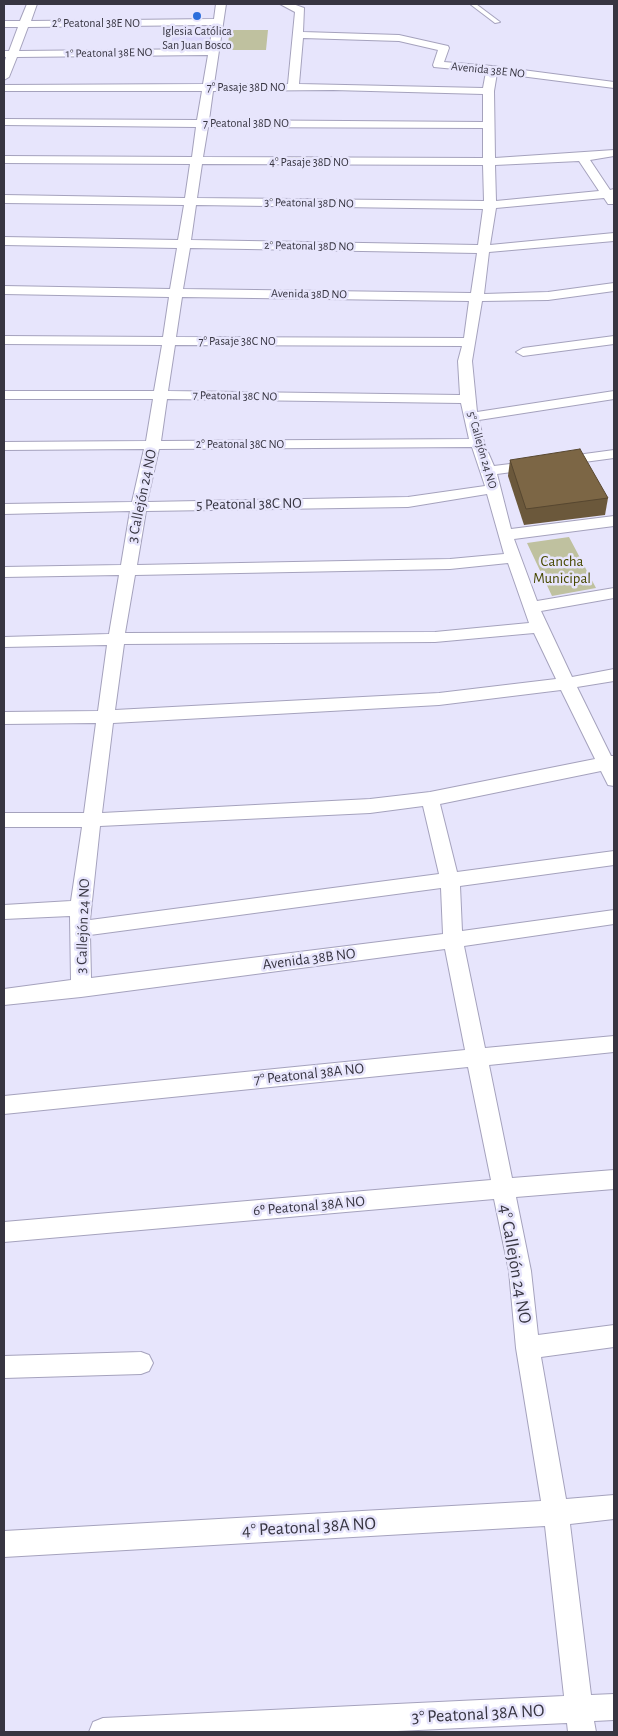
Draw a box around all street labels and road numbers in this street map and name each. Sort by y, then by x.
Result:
street label: 2° Peatonal 38E NO [52,16,140,30]
street label: 1° Peatonal 38E NO [66,45,152,61]
street label: Avenida 38E NO [450,59,526,81]
street label: 7° Pasaje 38D NO [207,80,285,94]
street label: 7 Peatonal 38D NO [203,116,289,130]
street label: 4° Pasaje 38D NO [269,155,349,169]
street label: 3° Peatonal 38D NO [264,195,354,211]
street label: 2° Peatonal 38D NO [264,238,354,254]
street label: Avenida 38D NO [271,286,347,302]
street label: 7° Pasaje 38C NO [198,334,276,348]
street label: 7 Peatonal 38C NO [193,388,277,404]
street label: 5° Callejón 24 NO [464,410,500,490]
street label: 2° Peatonal 38C NO [196,437,284,451]
street label: 3 Callejón 24 NO [123,448,161,544]
street label: 5 Peatonal 38C NO [196,494,302,514]
street label: 3 Callejón 24 NO [72,878,94,974]
street label: Avenida 38B NO [262,944,356,974]
street label: 7° Peatonal 38A NO [253,1059,365,1089]
street label: 6º Peatonal 38A NO [252,1192,366,1220]
street label: 4° Callejón 24 NO [494,1203,536,1325]
street label: 4° Peatonal 38A NO [242,1513,376,1541]
street label: 3° Peatonal 38A NO [411,1700,545,1728]

